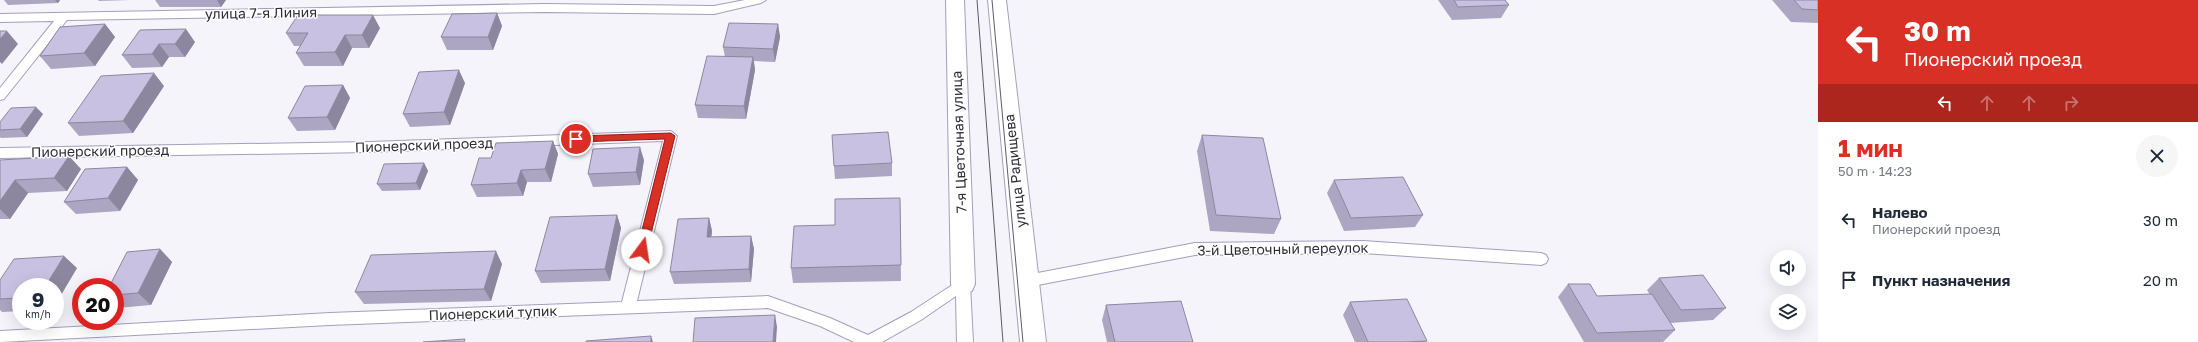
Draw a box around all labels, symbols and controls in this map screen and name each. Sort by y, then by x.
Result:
street label: улица 7-я Линия [205,3,317,22]
text: 30 m [1904,14,1971,47]
icon: left [1838,16,1890,68]
text: Пионерский проезд [1904,48,2082,70]
street label: 7-я Цветочная улица [948,70,969,214]
icon: left [1934,92,1956,114]
icon: ahead [1976,92,1998,114]
icon: ahead [2018,92,2040,114]
icon: right [2060,92,2082,114]
street label: улица Радищева [1000,113,1029,229]
pin [559,122,593,156]
icon: arrive [565,128,587,150]
text: 1 мин [1838,133,1903,162]
street label: Пионерский проезд [355,134,494,155]
button: close [2136,135,2178,177]
street label: Пионерский проезд [31,141,170,160]
text: 50 m · 14:23 [1838,163,1912,179]
text: Налево [1872,203,1928,221]
icon: left [1838,209,1860,231]
text: 30 m [2143,211,2178,229]
text: Пионерский проезд [1872,221,2000,237]
position arrow [621,229,663,271]
street label: 3-й Цветочный переулок [1197,239,1369,258]
map controls [1770,250,1806,330]
button: sound [1770,250,1806,286]
icon: arrive [1838,269,1860,291]
text: Пункт назначения [1872,271,2010,289]
text: 20 m [2143,271,2178,289]
speed limit sign: 20 [72,278,124,330]
text: 9 [32,287,44,311]
button: layers [1770,294,1806,330]
street label: Пионерский тупик [428,302,558,323]
text: km/h [25,308,51,320]

